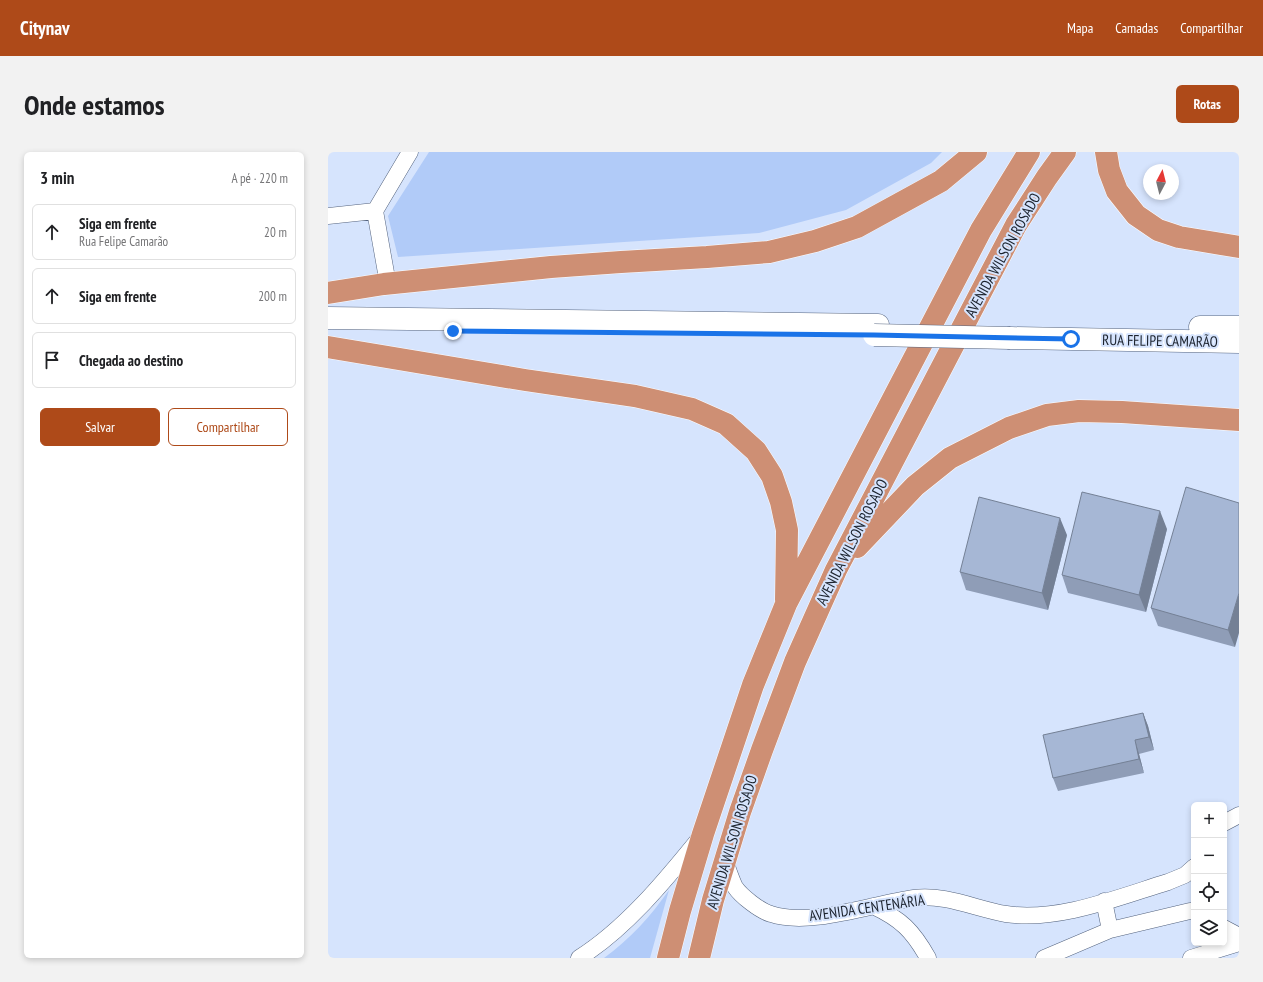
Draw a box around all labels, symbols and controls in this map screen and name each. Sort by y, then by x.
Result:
text: Citynav [20,16,70,40]
text: Mapa [1067,19,1093,37]
text: Camadas [1115,19,1158,37]
text: Compartilhar [1180,19,1243,37]
button: Rotas [1176,85,1239,123]
text: Onde estamos [24,86,165,123]
north arrow [1143,164,1179,200]
text: 3 min [40,167,74,189]
text: A pé · 220 m [231,170,288,187]
street label: AVENIDA WILSON ROSADO [961,189,1045,320]
text: Siga em frente [79,214,157,233]
icon: ahead [41,221,63,243]
text: 20 m [264,224,287,241]
text: Rua Felipe Camarão [79,233,168,250]
icon: ahead [41,285,63,307]
text: Siga em frente [79,287,157,306]
text: 200 m [258,288,287,305]
route end [444,322,462,340]
route start [1062,330,1080,348]
street label: RUA FELIPE CAMARÃO [1102,330,1218,351]
icon: arrive [41,349,63,371]
text: Chegada ao destino [79,351,183,370]
button: Salvar [40,408,160,446]
button: Compartilhar [168,408,288,446]
street label: AVENIDA WILSON ROSADO [812,476,892,608]
street label: AVENIDA WILSON ROSADO [702,773,761,911]
map controls [1191,802,1227,946]
button: + [1191,802,1227,838]
button: − [1191,838,1227,874]
button: locate [1191,874,1227,910]
street label: AVENIDA CENTENÁRIA [808,890,927,925]
button: layers [1191,910,1227,946]

